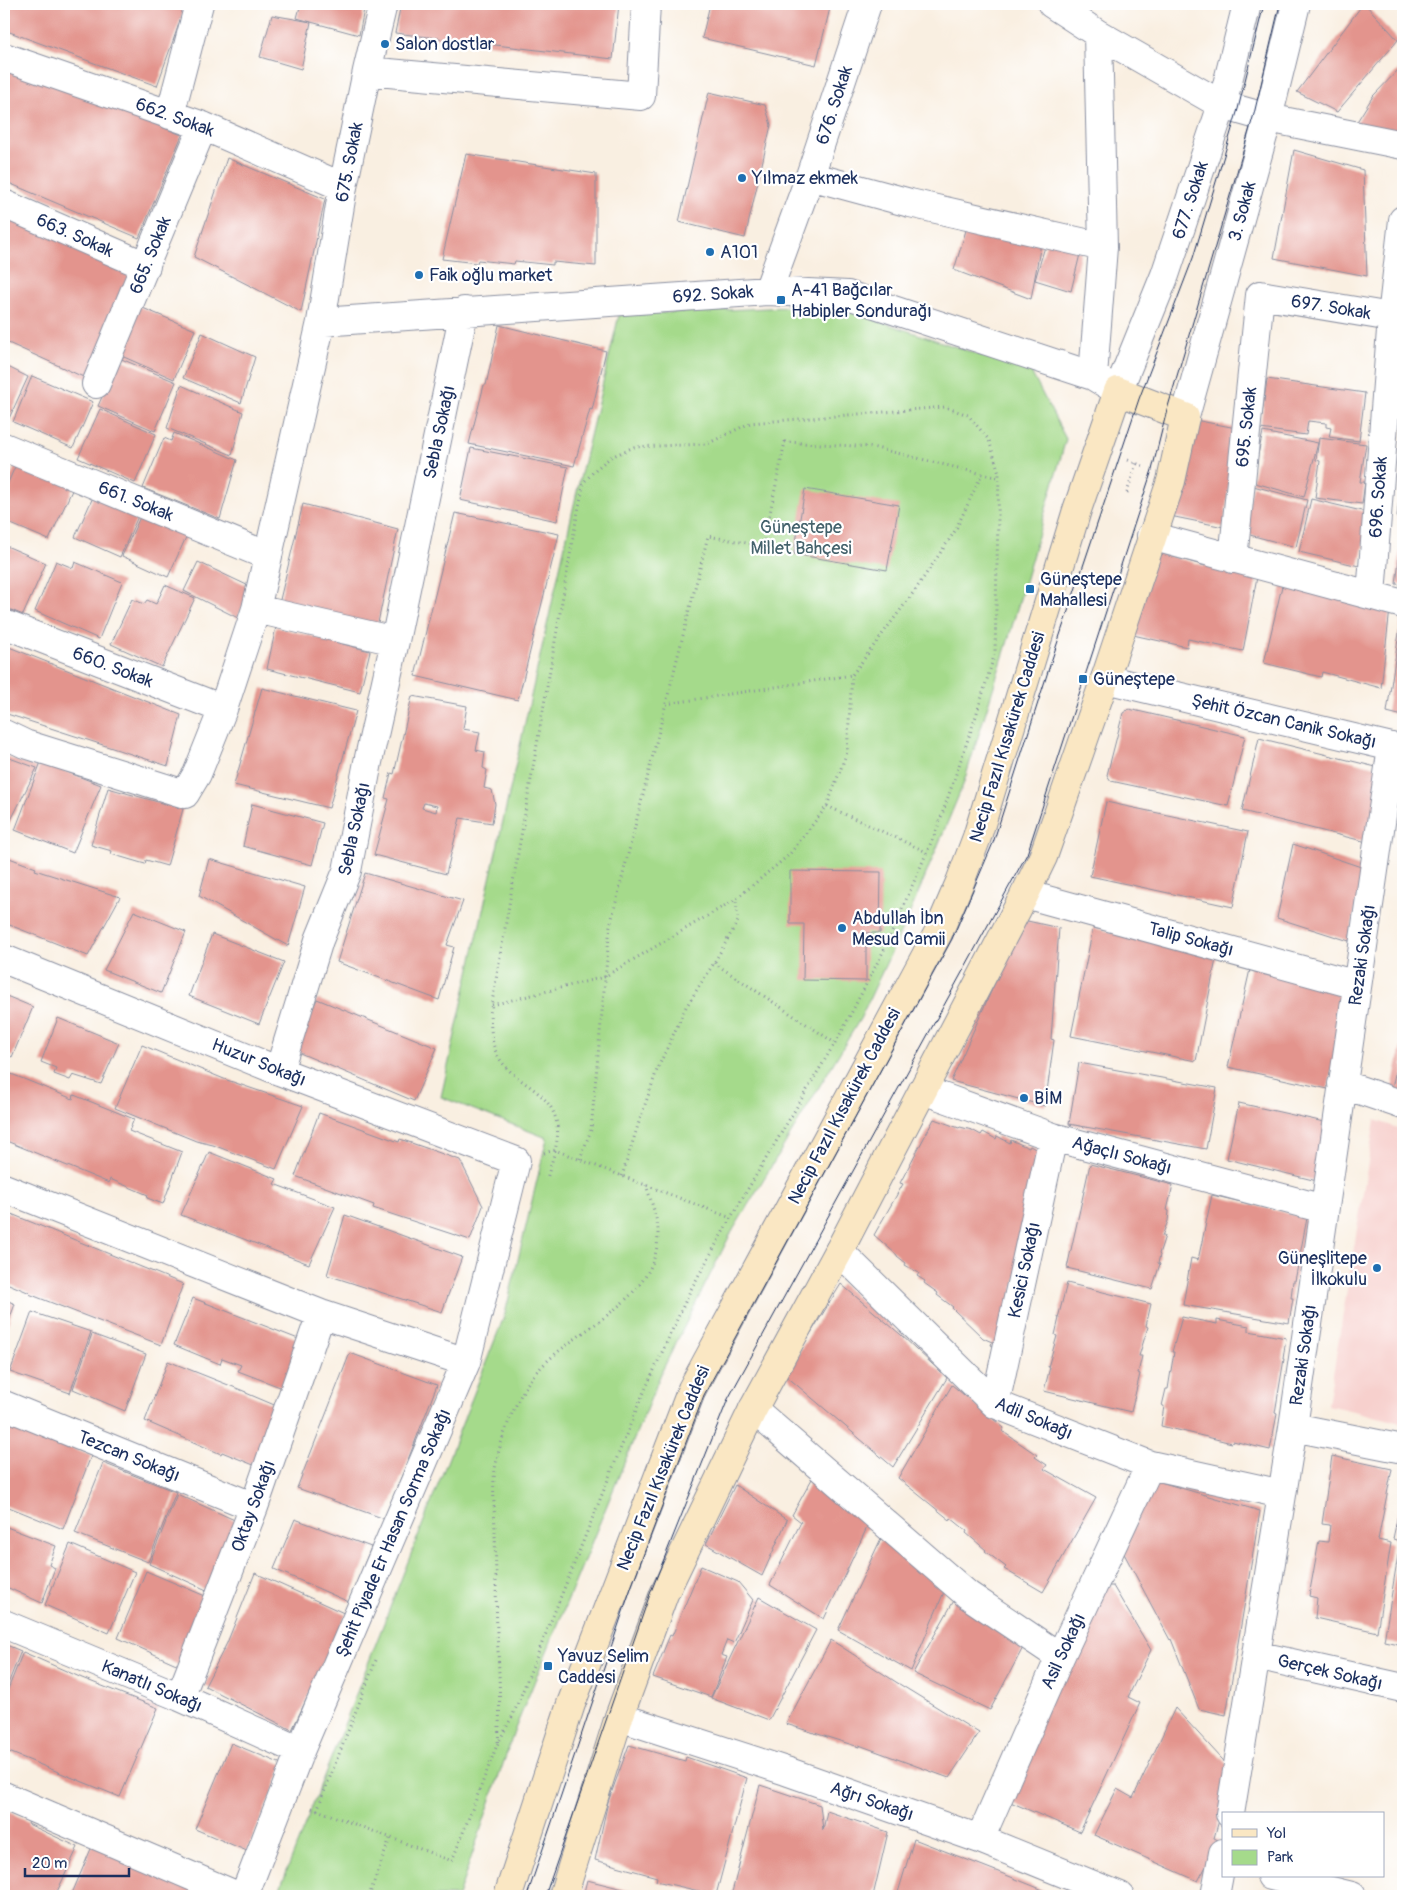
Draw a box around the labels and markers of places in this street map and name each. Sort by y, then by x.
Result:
place label: Salon dostlar [395,33,495,56]
marker: Salon dostlar [379,38,391,50]
place label: Yılmaz ekmek [751,167,858,190]
marker: Yılmaz ekmek [736,172,748,184]
place label: A101 [720,241,758,264]
marker: A101 [704,246,716,258]
place label: Faik oğlu market [429,264,553,287]
marker: Faik oğlu market [413,269,425,281]
place label: A-41 Bağcılar Habipler Sondurağı [791,279,932,323]
marker: A-41 Bağcılar Habipler Sondurağı [775,294,787,306]
place label: Güneştepe Mahallesi [1040,568,1122,612]
marker: Güneştepe Mahallesi [1024,583,1036,595]
place label: Güneştepe [1093,668,1175,691]
marker: Güneştepe [1077,673,1089,685]
place label: Abdullah İbn Mesud Camii [852,907,945,951]
marker: Abdullah İbn Mesud Camii [836,922,848,934]
place label: BİM [1034,1087,1062,1110]
marker: BİM [1018,1092,1030,1104]
place label: Güneşlitepe İlkokulu [1278,1247,1367,1291]
marker: Güneşlitepe İlkokulu [1371,1262,1383,1274]
place label: Yavuz Selim Caddesi [557,1645,649,1689]
marker: Yavuz Selim Caddesi [542,1660,554,1672]

